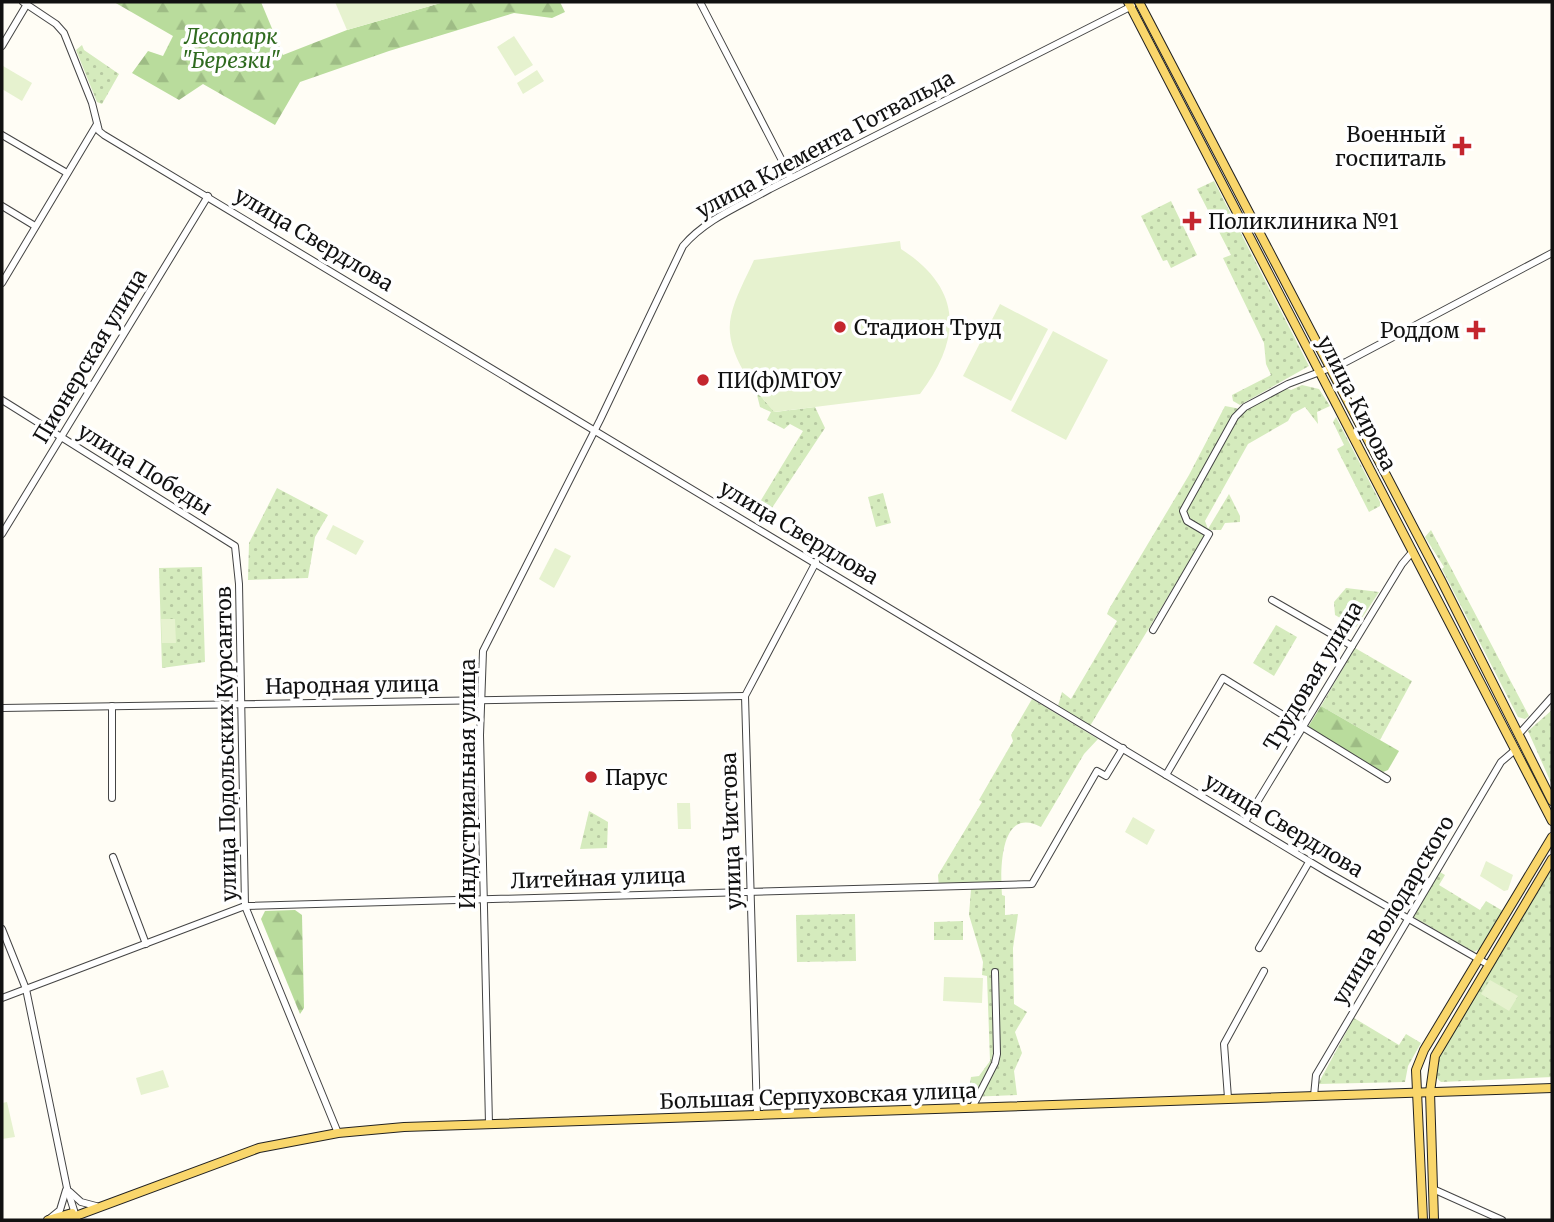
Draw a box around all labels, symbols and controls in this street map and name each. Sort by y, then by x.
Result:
park label: Лесопарк "Березки" [182,23,281,74]
street label: улица Клемента Готвальда [691,64,959,224]
place label: Военный госпиталь [1335,121,1446,172]
marker: Военный госпиталь [1452,136,1472,156]
street label: улица Свердлова [230,181,398,297]
place label: Поликлиника №1 [1208,208,1398,235]
marker: Поликлиника №1 [1182,211,1202,231]
street label: Пионерская улица [27,264,153,448]
place label: Стадион Труд [854,314,1002,341]
place label: Роддом [1380,317,1460,344]
marker: Стадион Труд [832,319,848,335]
marker: Роддом [1466,320,1486,340]
street label: улица Кирова [1311,331,1403,475]
place label: ПИ(ф)МГОУ [717,367,842,394]
marker: ПИ(ф)МГОУ [695,372,711,388]
street label: улица Победы [73,417,217,521]
street label: улица Свердлова [715,474,883,590]
street label: улица Подольских Курсантов [210,586,242,902]
street label: Трудовая улица [1258,596,1368,756]
street label: Индустриальная улица [454,659,481,909]
street label: Народная улица [265,670,439,700]
street label: улица Чистова [715,752,747,910]
place label: Парус [605,764,668,791]
street label: улица Свердлова [1200,767,1368,883]
marker: Парус [583,769,599,785]
street label: улица Володарского [1326,810,1460,1010]
street label: Литейная улица [510,861,686,895]
street label: Большая Серпуховская улица [659,1077,977,1115]

